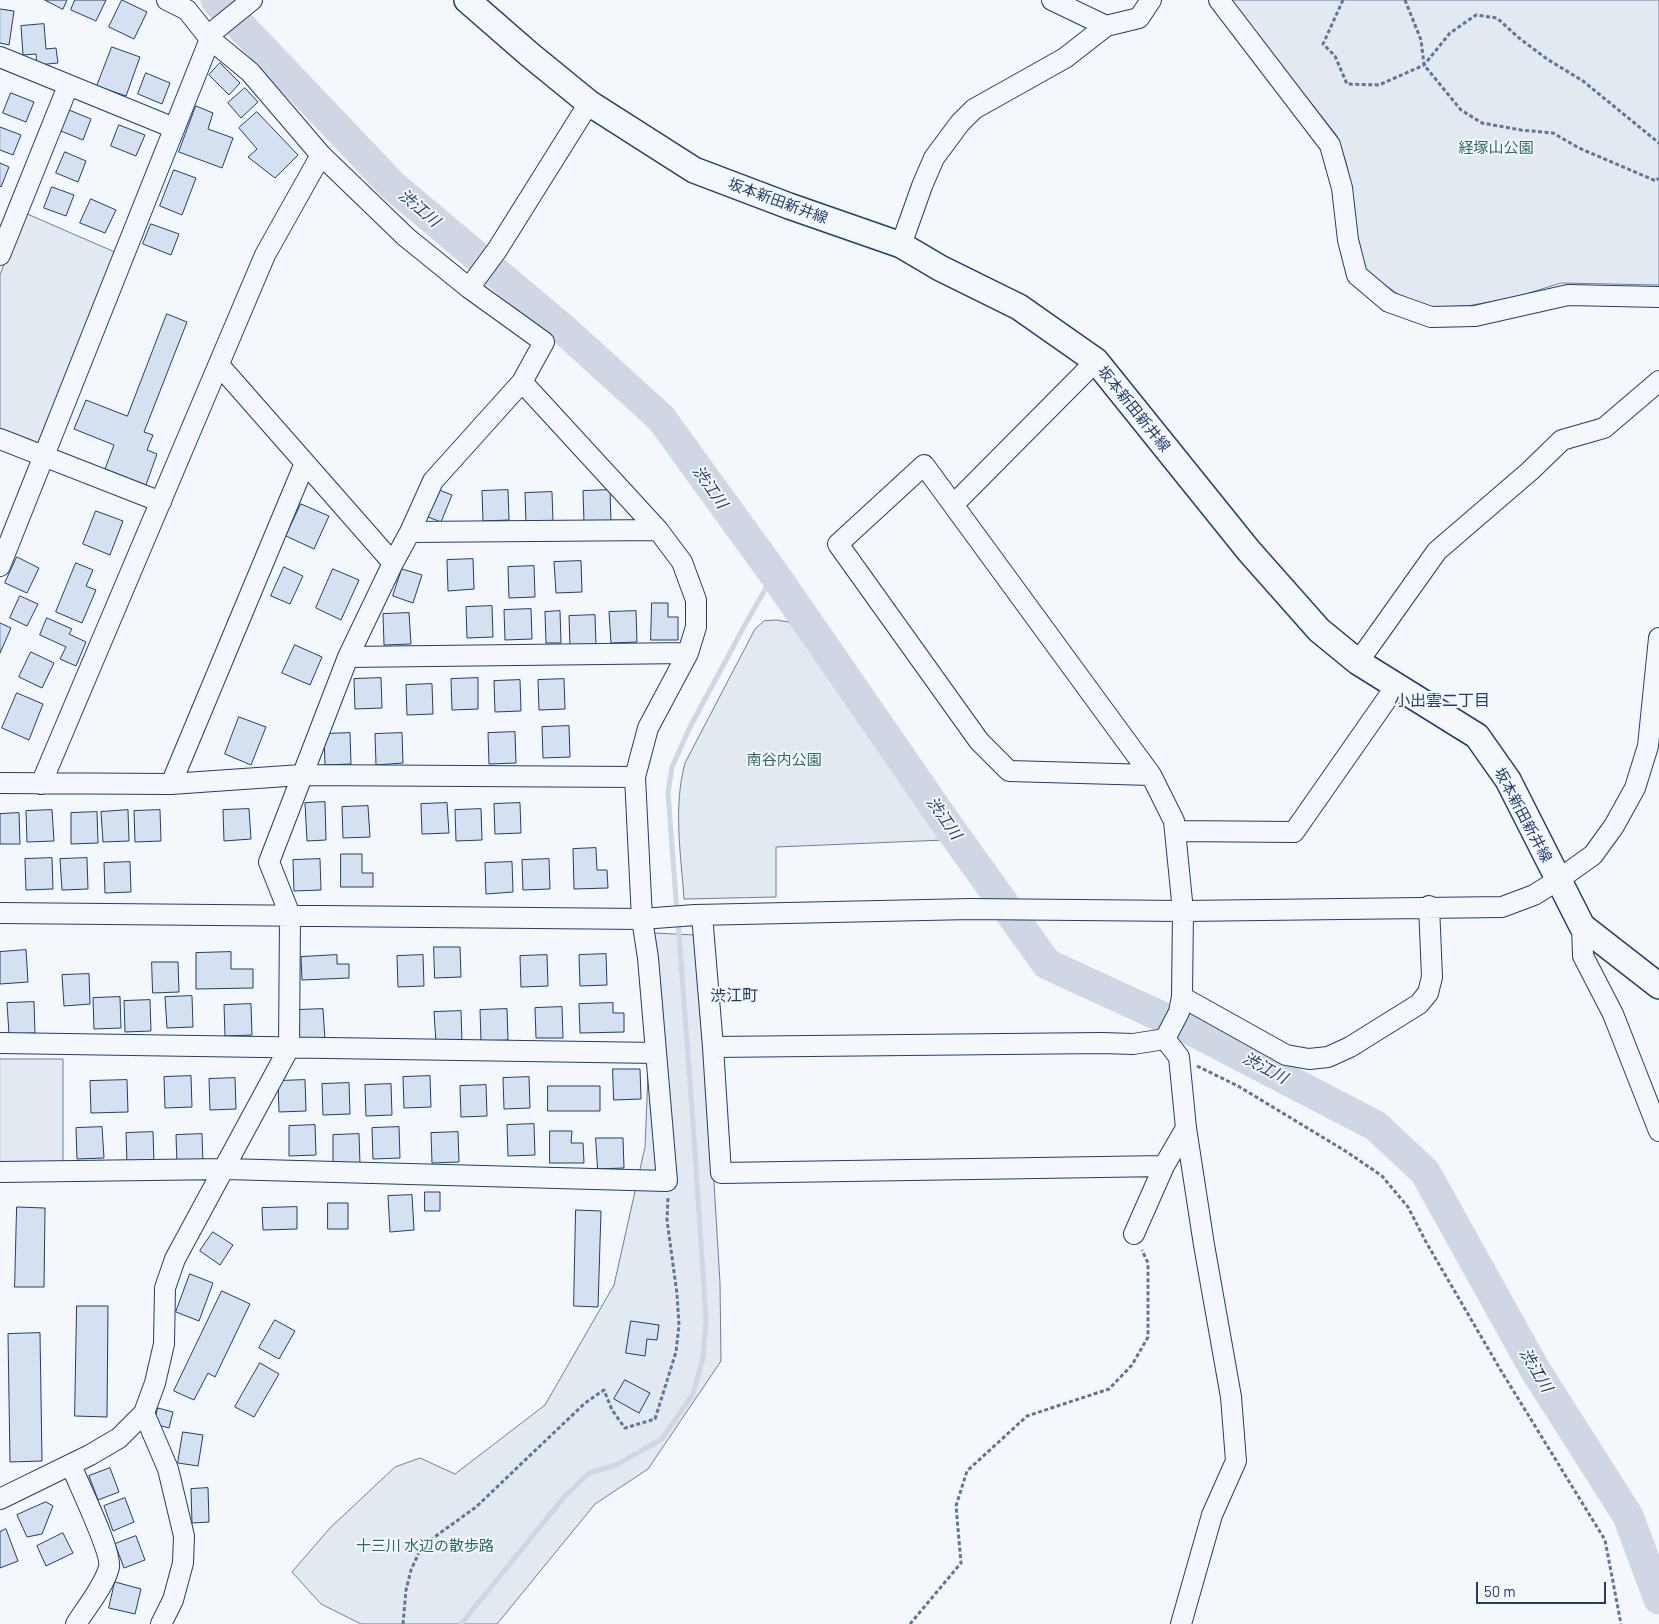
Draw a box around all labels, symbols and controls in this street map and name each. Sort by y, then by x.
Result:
park label: 経塚山公園 [1459,139,1533,157]
street label: 坂本新田新井線 [726,175,830,227]
water label: 渋江川 [394,185,444,231]
street label: 坂本新田新井線 [1094,363,1174,455]
water label: 渋江川 [688,462,732,512]
district label: 小出雲二丁目 [1394,691,1490,711]
park label: 南谷内公園 [747,751,821,769]
street label: 坂本新田新井線 [1490,764,1556,866]
water label: 渋江川 [922,793,966,843]
district label: 渋江町 [710,986,758,1006]
water label: 渋江川 [1239,1048,1291,1088]
water label: 渋江川 [1515,1344,1557,1396]
park label: 十三川 水辺の散歩路 [356,1537,494,1555]
scale bar [1479,1572,1609,1604]
text: 50 m [1484,1582,1516,1600]

